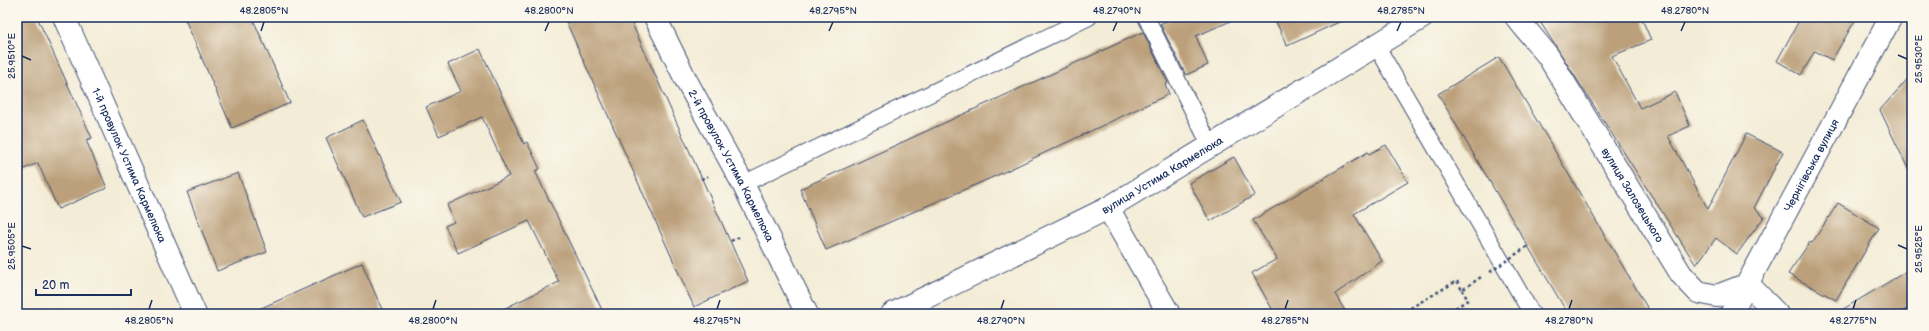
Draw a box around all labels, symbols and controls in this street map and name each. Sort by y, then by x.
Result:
text: 48.2805°N [239,5,289,17]
text: 48.2800°N [524,5,574,17]
text: 48.2795°N [809,5,857,17]
text: 48.2790°N [1093,5,1141,17]
text: 48.2785°N [1377,5,1425,17]
text: 48.2780°N [1661,5,1709,17]
text: 25.9510°E [6,33,18,79]
text: 25.9530°E [1913,34,1925,83]
street label: 1-й провулок Устима Кармелюка [89,86,169,245]
street label: 2-й провулок Устима Кармелюка [685,87,777,244]
street label: Чернігівська вулиця [1781,117,1842,214]
street label: вулиця Устима Кармелюка [1100,134,1226,217]
street label: вулиця Залозецького [1598,145,1666,245]
text: 25.9505°E [6,222,18,270]
text: 25.9525°E [1913,225,1925,273]
scale bar [36,271,131,297]
text: 20 m [42,278,69,293]
text: 48.2805°N [124,315,174,327]
text: 48.2800°N [408,315,458,327]
text: 48.2795°N [693,315,741,327]
text: 48.2790°N [977,315,1025,327]
text: 48.2785°N [1261,315,1309,327]
text: 48.2780°N [1545,315,1593,327]
text: 48.2775°N [1829,315,1877,327]

